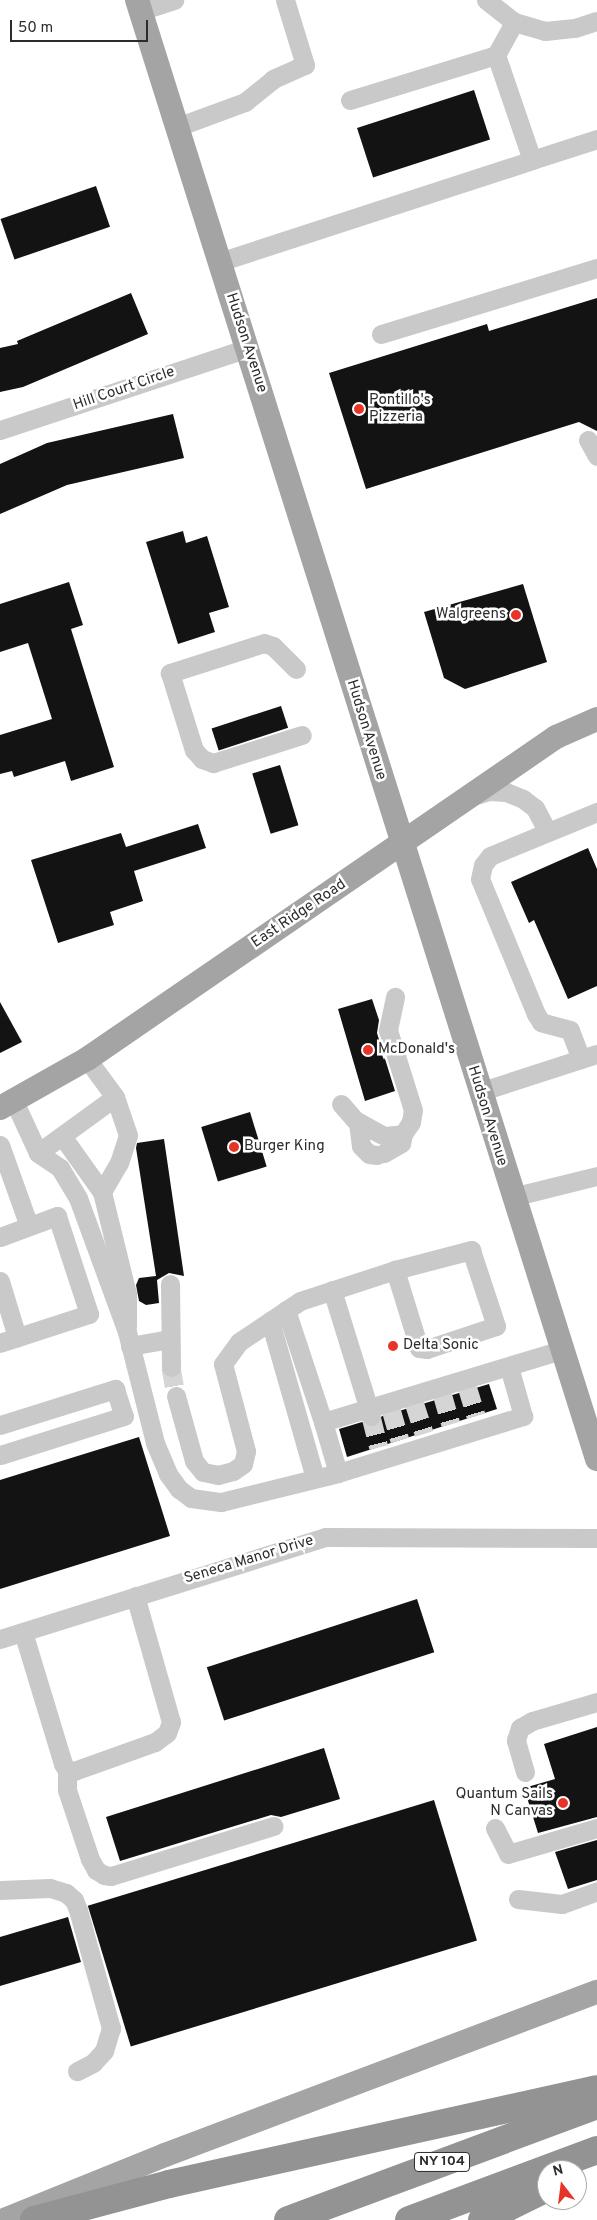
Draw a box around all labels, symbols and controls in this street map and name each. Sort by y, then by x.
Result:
scale bar [12,10,150,42]
text: 50 m [18,19,53,38]
street label: Hudson Avenue [221,290,271,396]
street label: Hill Court Circle [71,363,177,415]
place label: Pontillo's Pizzeria [369,391,431,426]
marker: Pontillo's Pizzeria [353,403,365,415]
place label: Walgreens [436,606,506,624]
marker: Walgreens [510,609,522,621]
street label: Hudson Avenue [342,677,390,783]
street label: East Ridge Road [248,876,350,952]
place label: McDonald's [378,1041,455,1059]
marker: McDonald's [362,1044,374,1056]
street label: Hudson Avenue [463,1063,511,1169]
place label: Burger King [244,1138,325,1156]
marker: Burger King [228,1141,240,1153]
place label: Delta Sonic [403,1337,479,1355]
marker: Delta Sonic [387,1340,399,1352]
street label: Seneca Manor Drive [182,1532,316,1588]
place label: Quantum Sails N Canvas [455,1785,553,1820]
marker: Quantum Sails N Canvas [557,1797,569,1809]
road number: NY 104 [413,2150,471,2174]
north arrow [537,2160,587,2210]
text: N [551,2161,565,2181]

